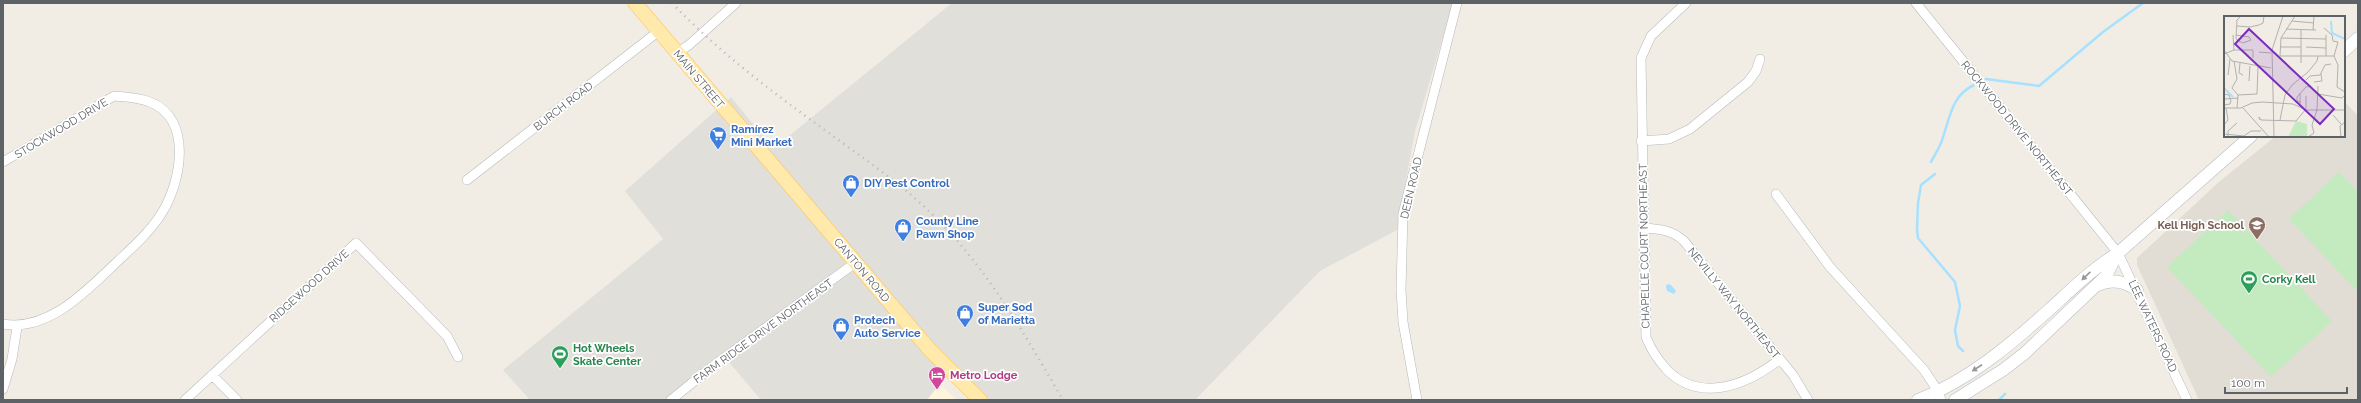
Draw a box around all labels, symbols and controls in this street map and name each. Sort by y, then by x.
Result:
inset map [2224,16,2345,137]
street label: MAIN STREET [671,48,727,111]
street label: ROCKWOOD DRIVE NORTHEAST [1958,58,2075,198]
street label: BURCH ROAD [531,79,596,134]
street label: STOCKWOOD DRIVE [12,95,110,161]
place label: Ramírez Mini Market [731,123,793,149]
supermarket icon: Ramírez Mini Market [708,125,728,150]
street label: DEEN ROAD [1398,156,1425,220]
street label: CHAPELLE COURT NORTHEAST [1637,163,1652,329]
shop icon: DIY Pest Control [841,173,861,198]
place label: DIY Pest Control [864,177,950,190]
place label: County Line Pawn Shop [916,215,979,241]
school or university icon: Kell High School [2247,215,2267,240]
shop icon: County Line Pawn Shop [893,217,913,242]
place label: Kell High School [2157,219,2245,232]
street label: CANTON ROAD [831,236,892,305]
street label: NEVILLY WAY NORTHEAST [1685,245,1783,362]
street label: RIDGEWOOD DRIVE [267,247,352,326]
sports icon: Corky Kell [2239,269,2259,294]
one-way arrow [2081,271,2091,280]
place label: Corky Kell [2262,273,2316,286]
street label: FARM RIDGE DRIVE NORTHEAST [691,276,836,386]
street label: LEE WATERS ROAD [2125,278,2180,375]
place label: Super Sod of Marietta [978,301,1035,327]
shop icon: Super Sod of Marietta [955,303,975,328]
place label: Protech Auto Service [854,314,921,340]
shop icon: Protech Auto Service [831,316,851,341]
place label: Hot Wheels Skate Center [573,342,642,368]
sports icon: Hot Wheels Skate Center [550,344,570,369]
hotel icon: Metro Lodge [927,365,947,390]
one-way arrow [1971,365,1983,372]
place label: Metro Lodge [950,369,1018,382]
scale bar [2225,369,2347,395]
text: 100 m [2231,376,2265,390]

